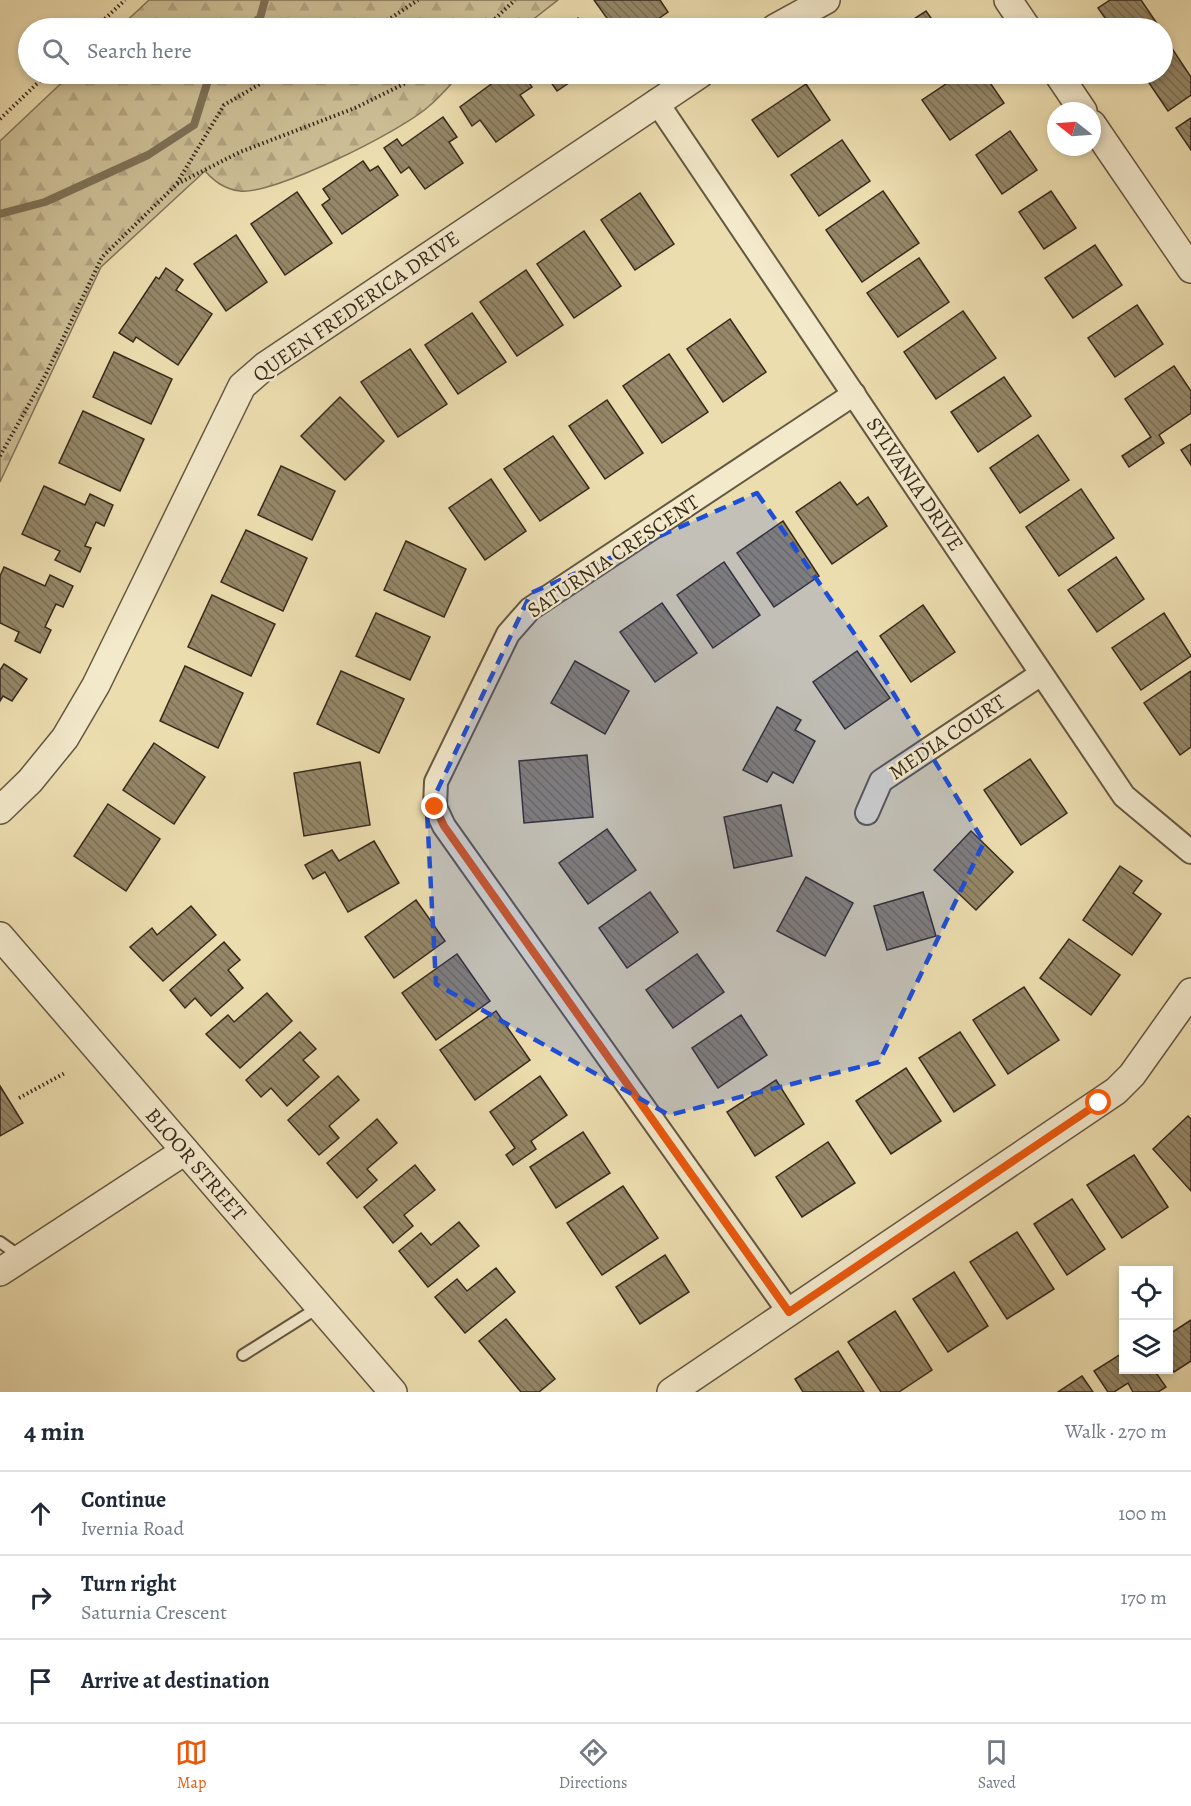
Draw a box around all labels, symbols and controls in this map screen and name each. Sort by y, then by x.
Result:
search box [18,18,1173,84]
icon: search [39,35,72,68]
text: Search here [87,36,192,66]
north arrow [1047,102,1101,156]
street label: QUEEN FREDERICA DRIVE [247,224,465,388]
street label: SYLVANIA DRIVE [860,412,970,556]
street label: SATURNIA CRESCENT [522,488,705,624]
street label: MEDIA COURT [883,687,1011,786]
route end [421,793,447,819]
route start [1085,1089,1111,1115]
street label: BLOOR STREET [139,1102,253,1227]
map controls [1119,1266,1173,1374]
button: locate [1119,1266,1173,1320]
button: layers [1119,1320,1173,1374]
text: 4 min [24,1414,85,1449]
text: Walk · 270 m [1065,1418,1167,1445]
text: Continue [81,1485,166,1515]
icon: ahead [24,1497,57,1530]
text: 100 m [1118,1500,1167,1527]
text: Ivernia Road [81,1515,184,1542]
text: Turn right [81,1569,177,1599]
icon: right [24,1581,57,1614]
text: 170 m [1121,1584,1167,1611]
text: Saturnia Crescent [81,1599,227,1626]
icon: arrive [24,1665,57,1698]
text: Arrive at destination [81,1666,270,1696]
tab: Map [175,1736,208,1794]
tab: Directions [559,1736,627,1794]
tab: Saved [978,1736,1016,1794]

